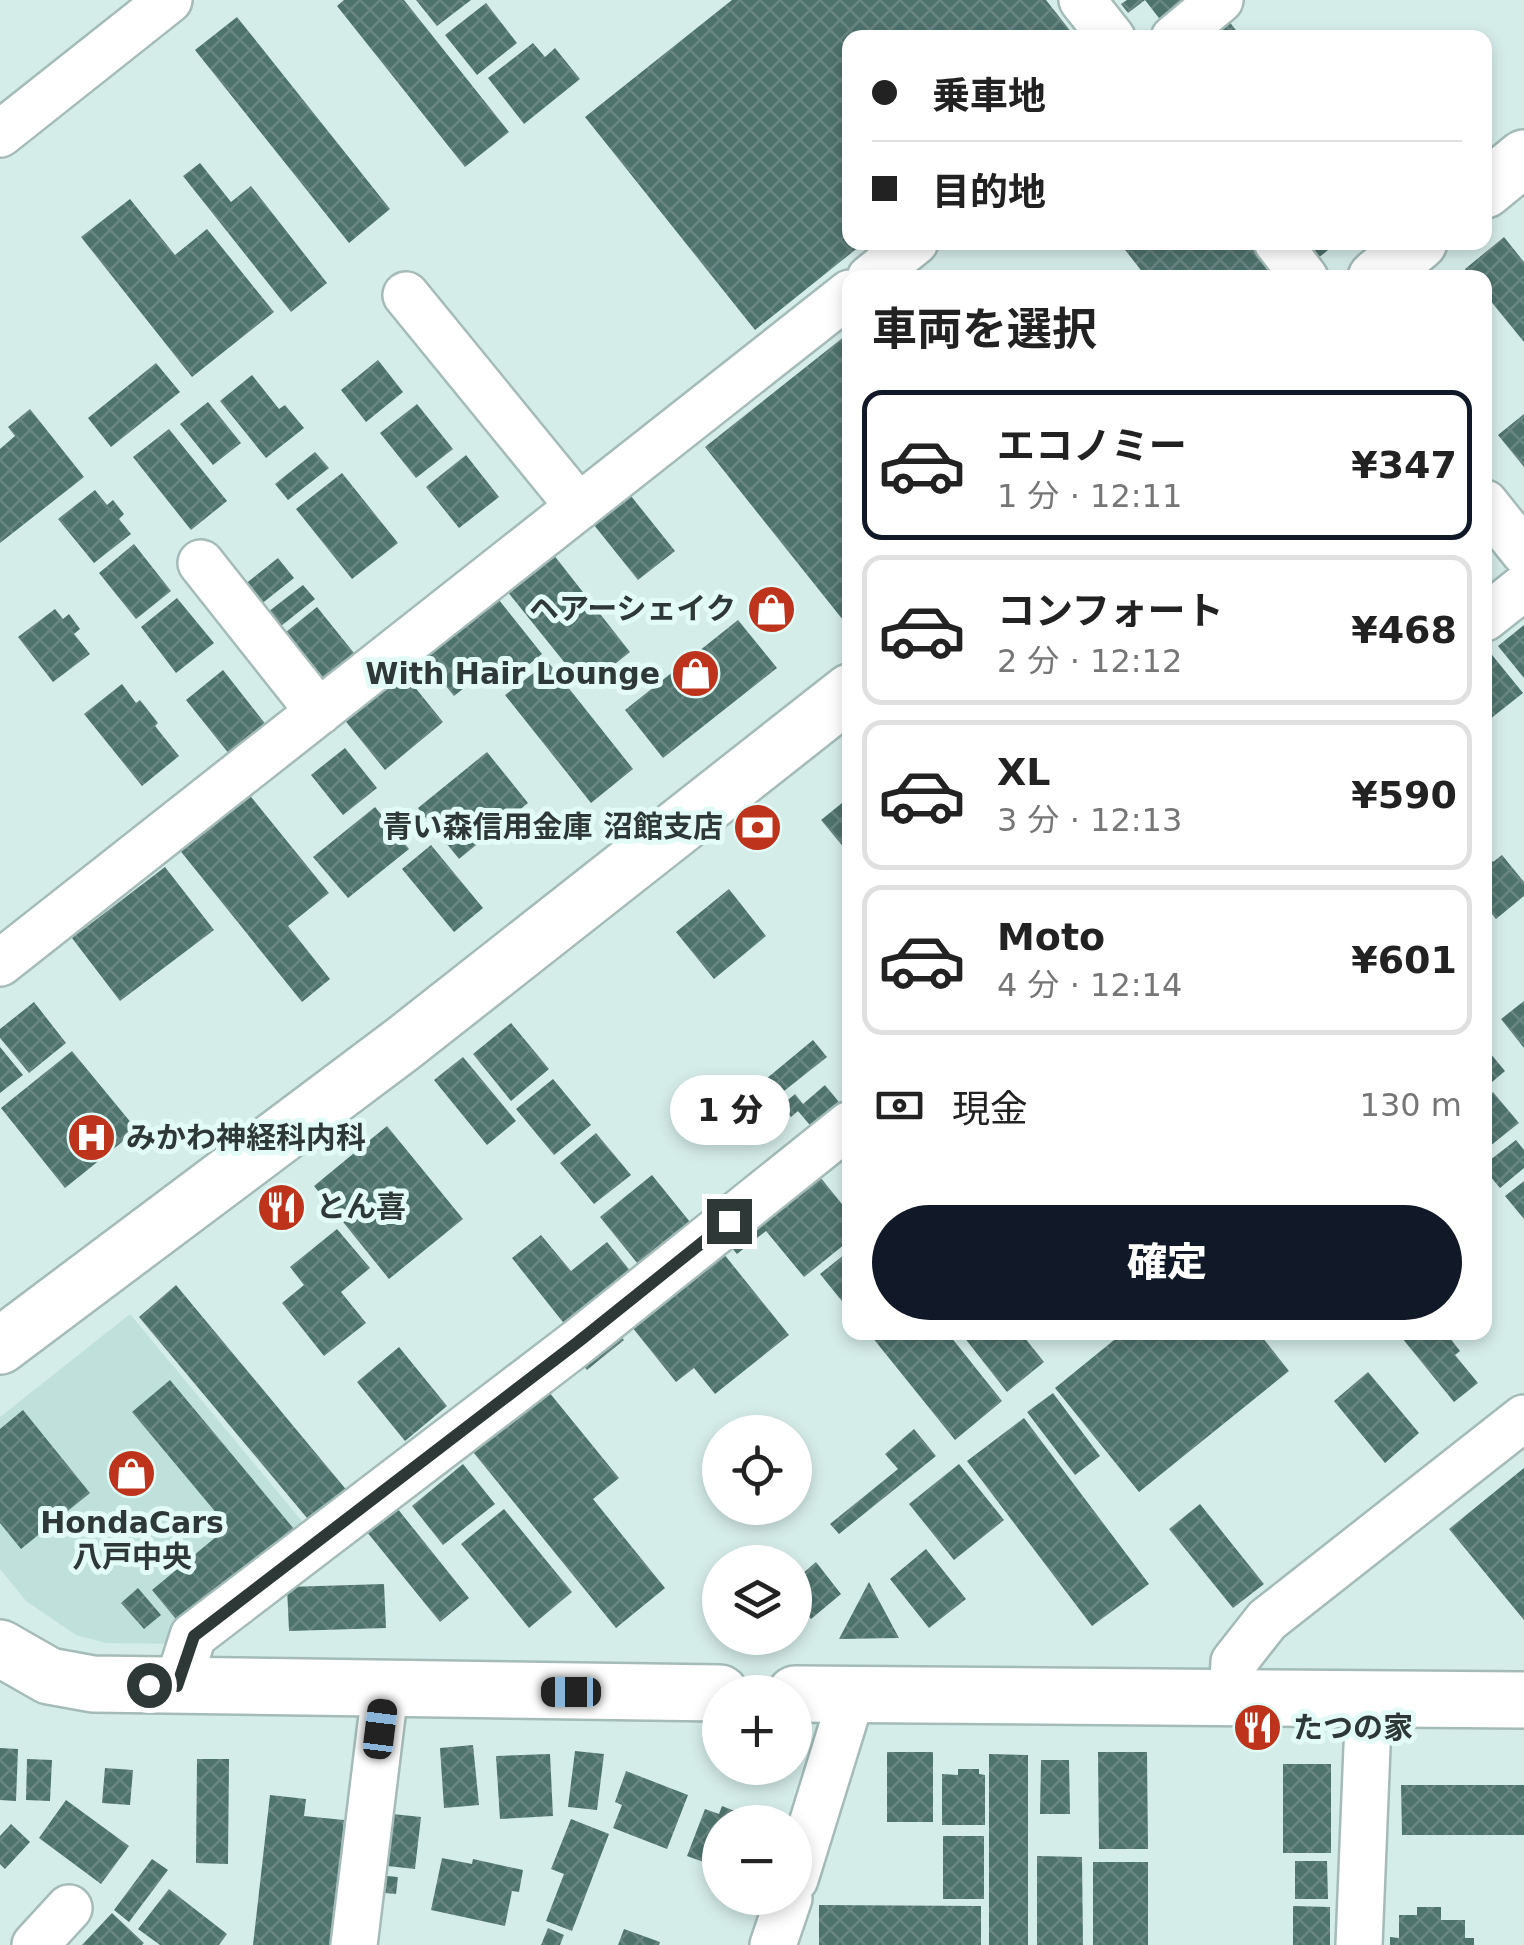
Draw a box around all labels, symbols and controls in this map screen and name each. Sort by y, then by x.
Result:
text: 乗車地 [932,74,1046,118]
text: 目的地 [932,170,1046,214]
text: 車両を選択 [872,303,1097,356]
icon: car [877,420,967,510]
text: エコノミー [997,424,1187,468]
text: ¥347 [1351,443,1457,487]
text: 1 分 · 12:11 [997,477,1182,515]
shop icon: ヘアーシェイク [745,583,797,635]
icon: car [877,585,967,675]
text: コンフォート [997,589,1224,633]
place label: ヘアーシェイク [529,591,736,626]
text: ¥468 [1351,608,1457,652]
text: 2 分 · 12:12 [997,642,1182,680]
shop icon: With Hair Lounge [669,648,721,700]
place label: With Hair Lounge [365,656,660,691]
icon: car [877,750,967,840]
text: XL [997,750,1051,794]
text: ¥590 [1351,773,1457,817]
bank icon: 青い森信用金庫 沼館支店 [732,801,784,853]
text: 3 分 · 12:13 [997,801,1182,839]
place label: 青い森信用金庫 沼館支店 [383,809,723,844]
icon: car [877,915,967,1005]
text: Moto [997,915,1105,959]
text: ¥601 [1351,938,1457,982]
text: 4 分 · 12:14 [997,966,1182,1004]
callout: 1 分 [669,1076,789,1146]
icon: cash [872,1078,927,1133]
text: 130 m [1360,1086,1462,1124]
text: 現金 [952,1087,1028,1131]
text: 1 分 [697,1091,763,1129]
hospital icon: みかわ神経科内科 [65,1112,117,1164]
place label: みかわ神経科内科 [126,1120,366,1155]
restaurant icon: とん喜 [255,1181,307,1233]
place label: とん喜 [316,1189,406,1224]
route end [707,1199,752,1244]
button: 確定 [872,1205,1462,1320]
map controls [702,1415,812,1915]
button: locate [702,1415,812,1525]
shop icon: HondaCars 八戸中央 [106,1448,158,1500]
place label: HondaCars 八戸中央 [40,1505,224,1574]
button: layers [702,1545,812,1655]
route start [127,1663,172,1708]
button: + [702,1675,812,1785]
car [541,1677,601,1707]
car [361,1697,399,1761]
restaurant icon: たつの家 [1232,1702,1284,1754]
place label: たつの家 [1293,1710,1413,1745]
button: − [702,1805,812,1915]

